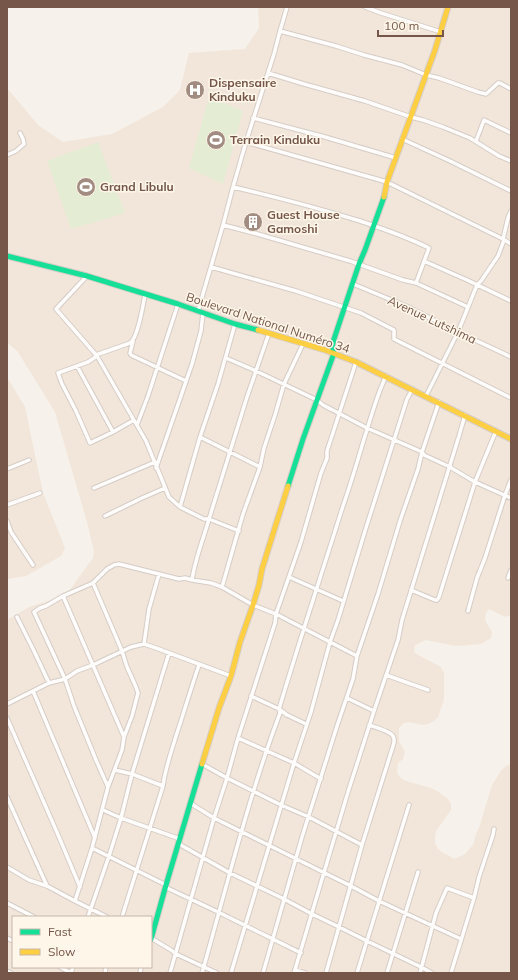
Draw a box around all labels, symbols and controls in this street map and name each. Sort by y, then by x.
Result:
scale bar [378,12,443,38]
text: 100 m [384,18,419,33]
place label: Dispensaire Kinduku [209,75,277,104]
hospital icon: Dispensaire Kinduku [184,79,206,101]
sports icon: Terrain Kinduku [205,129,227,151]
place label: Terrain Kinduku [230,132,320,147]
sports icon: Grand Libulu [75,176,97,198]
place label: Grand Libulu [100,179,174,194]
place label: Guest House Gamoshi [267,207,340,236]
building icon: Guest House Gamoshi [242,211,264,233]
street label: Boulevard National Numéro 34 [184,289,352,356]
street label: Avenue Lutshima [386,292,479,347]
legend [12,916,152,968]
text: Fast [48,924,72,939]
text: Slow [48,944,76,959]

